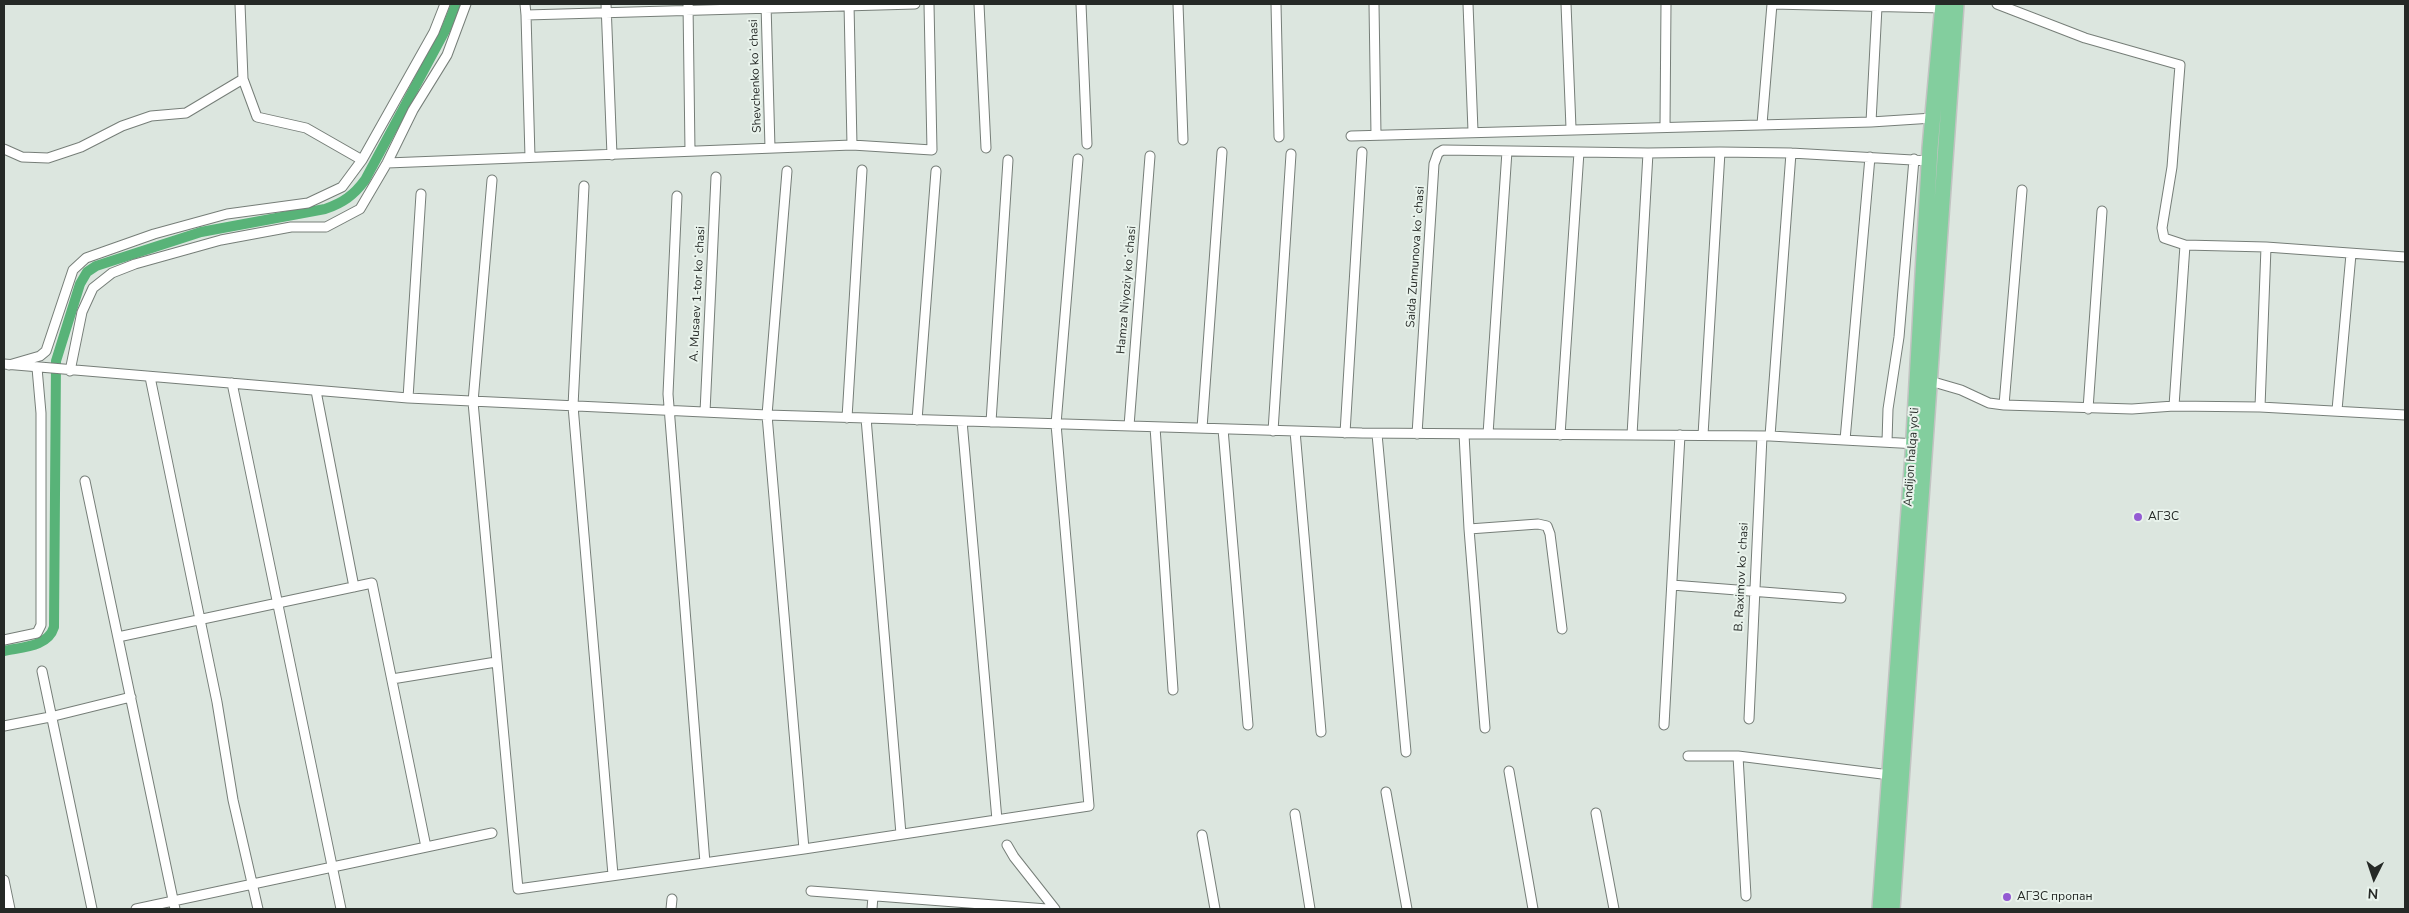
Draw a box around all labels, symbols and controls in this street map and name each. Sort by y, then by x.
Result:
street label: Shevchenko koʻchasi [747,19,765,133]
street label: Saida Zunnunova koʻchasi [1404,186,1428,328]
street label: Hamza Niyoziy koʻchasi [1114,225,1140,355]
street label: A. Musaev 1-tor koʻchasi [687,226,709,362]
street label: Andijon halqa yo‘li [1901,407,1923,507]
place label: АГЗС [2148,510,2179,524]
marker: АГЗС [2132,511,2144,523]
street label: B. Raximov koʻchasi [1732,522,1752,632]
north arrow [2349,853,2399,903]
text: N [2367,884,2379,903]
place label: АГЗС пропан [2017,890,2093,904]
marker: АГЗС пропан [2001,891,2013,903]

